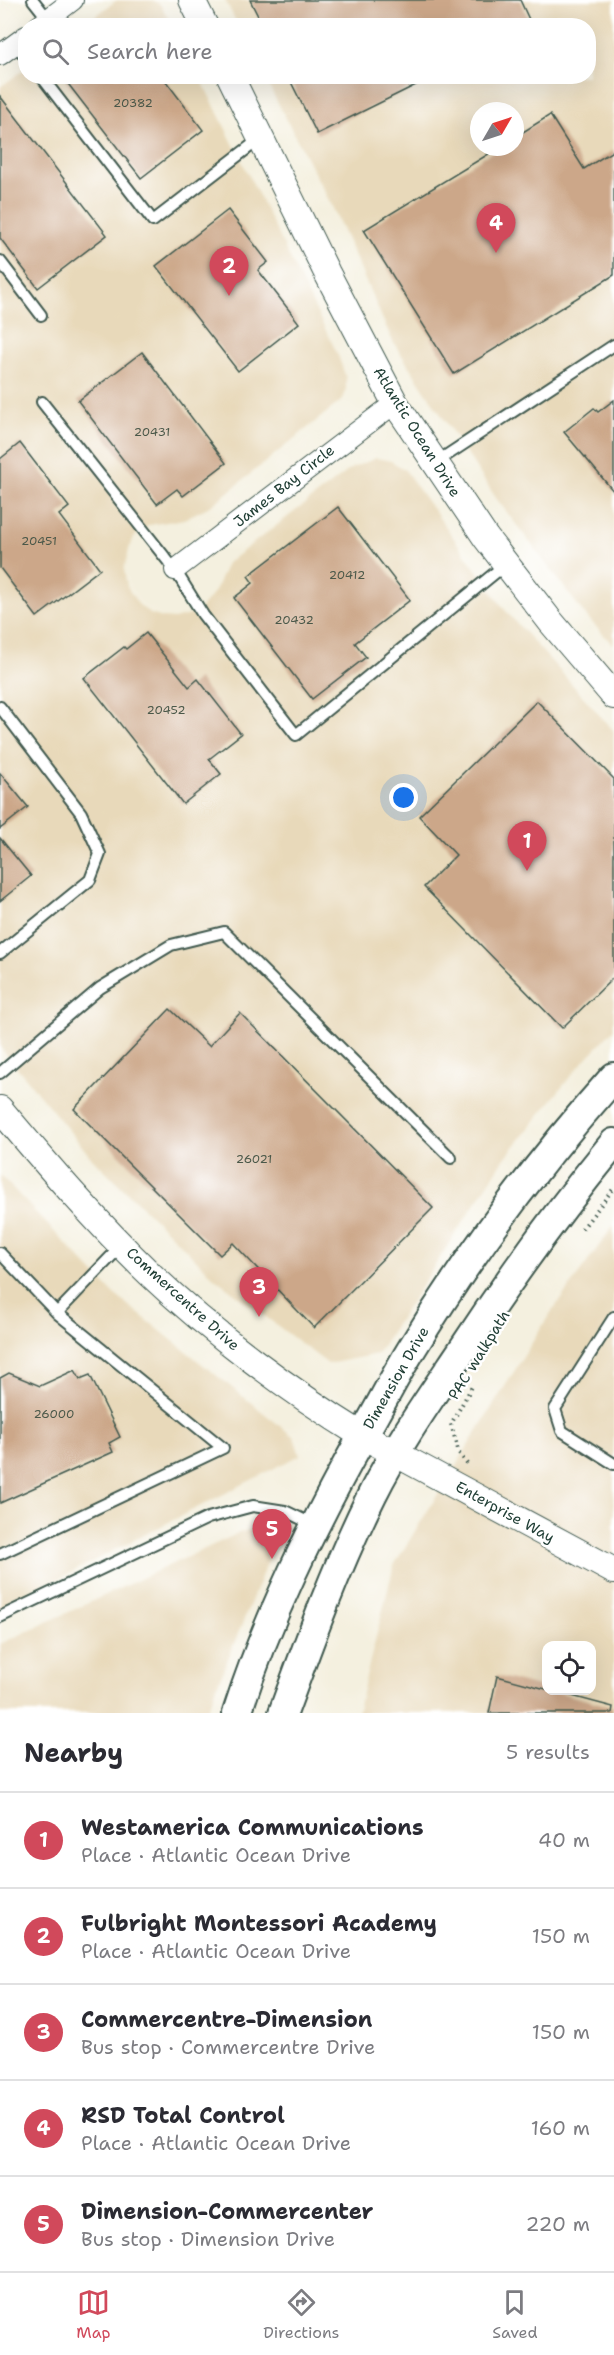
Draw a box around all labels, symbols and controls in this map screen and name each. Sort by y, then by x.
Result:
search box [18,18,596,84]
icon: search [39,35,72,68]
text: Search here [87,37,213,66]
house number: 20382 [113,95,153,111]
north arrow [470,102,524,156]
pin: 4 [476,204,516,253]
pin: 2 [210,246,248,296]
street label: Atlantic Ocean Drive [369,363,465,501]
house number: 20431 [134,424,170,440]
street label: James Bay Circle [229,440,339,532]
house number: 20451 [21,533,57,549]
house number: 20412 [329,567,365,583]
house number: 20432 [274,612,314,628]
house number: 20452 [146,702,186,718]
your location [389,783,418,812]
pin: 1 [508,822,546,871]
house number: 26021 [236,1151,272,1167]
street label: Commercentre Drive [122,1243,244,1355]
pin: 3 [240,1268,278,1317]
street label: PAC walkpath [444,1307,514,1403]
street label: Dimension Drive [358,1323,434,1433]
house number: 26000 [34,1406,75,1422]
street label: Enterprise Way [452,1477,558,1547]
pin: 5 [252,1510,292,1559]
map controls [542,1641,596,1695]
button: locate [542,1641,596,1695]
text: Nearby [24,1735,123,1770]
text: 5 results [506,1739,590,1765]
text: Westamerica Communications [81,1813,424,1842]
text: 1 [39,1827,48,1853]
text: 40 m [538,1827,590,1853]
text: Place · Atlantic Ocean Drive [81,1842,351,1868]
text: Fulbright Montessori Academy [81,1909,437,1938]
text: 2 [37,1923,51,1949]
text: 150 m [532,1923,590,1949]
text: Place · Atlantic Ocean Drive [81,1938,351,1964]
text: Commercentre-Dimension [81,2005,373,2034]
text: 3 [37,2019,51,2045]
text: 150 m [532,2019,590,2045]
text: Bus stop · Commercentre Drive [81,2034,375,2060]
text: RSD Total Control [81,2101,285,2130]
text: 4 [37,2115,51,2141]
text: 160 m [531,2115,590,2141]
text: Place · Atlantic Ocean Drive [81,2130,351,2156]
text: Dimension-Commercenter [81,2197,373,2226]
text: 5 [37,2211,50,2237]
text: 220 m [526,2211,590,2237]
text: Bus stop · Dimension Drive [81,2226,335,2252]
tab: Map [76,2286,111,2343]
tab: Directions [263,2286,340,2343]
tab: Saved [492,2286,538,2343]

